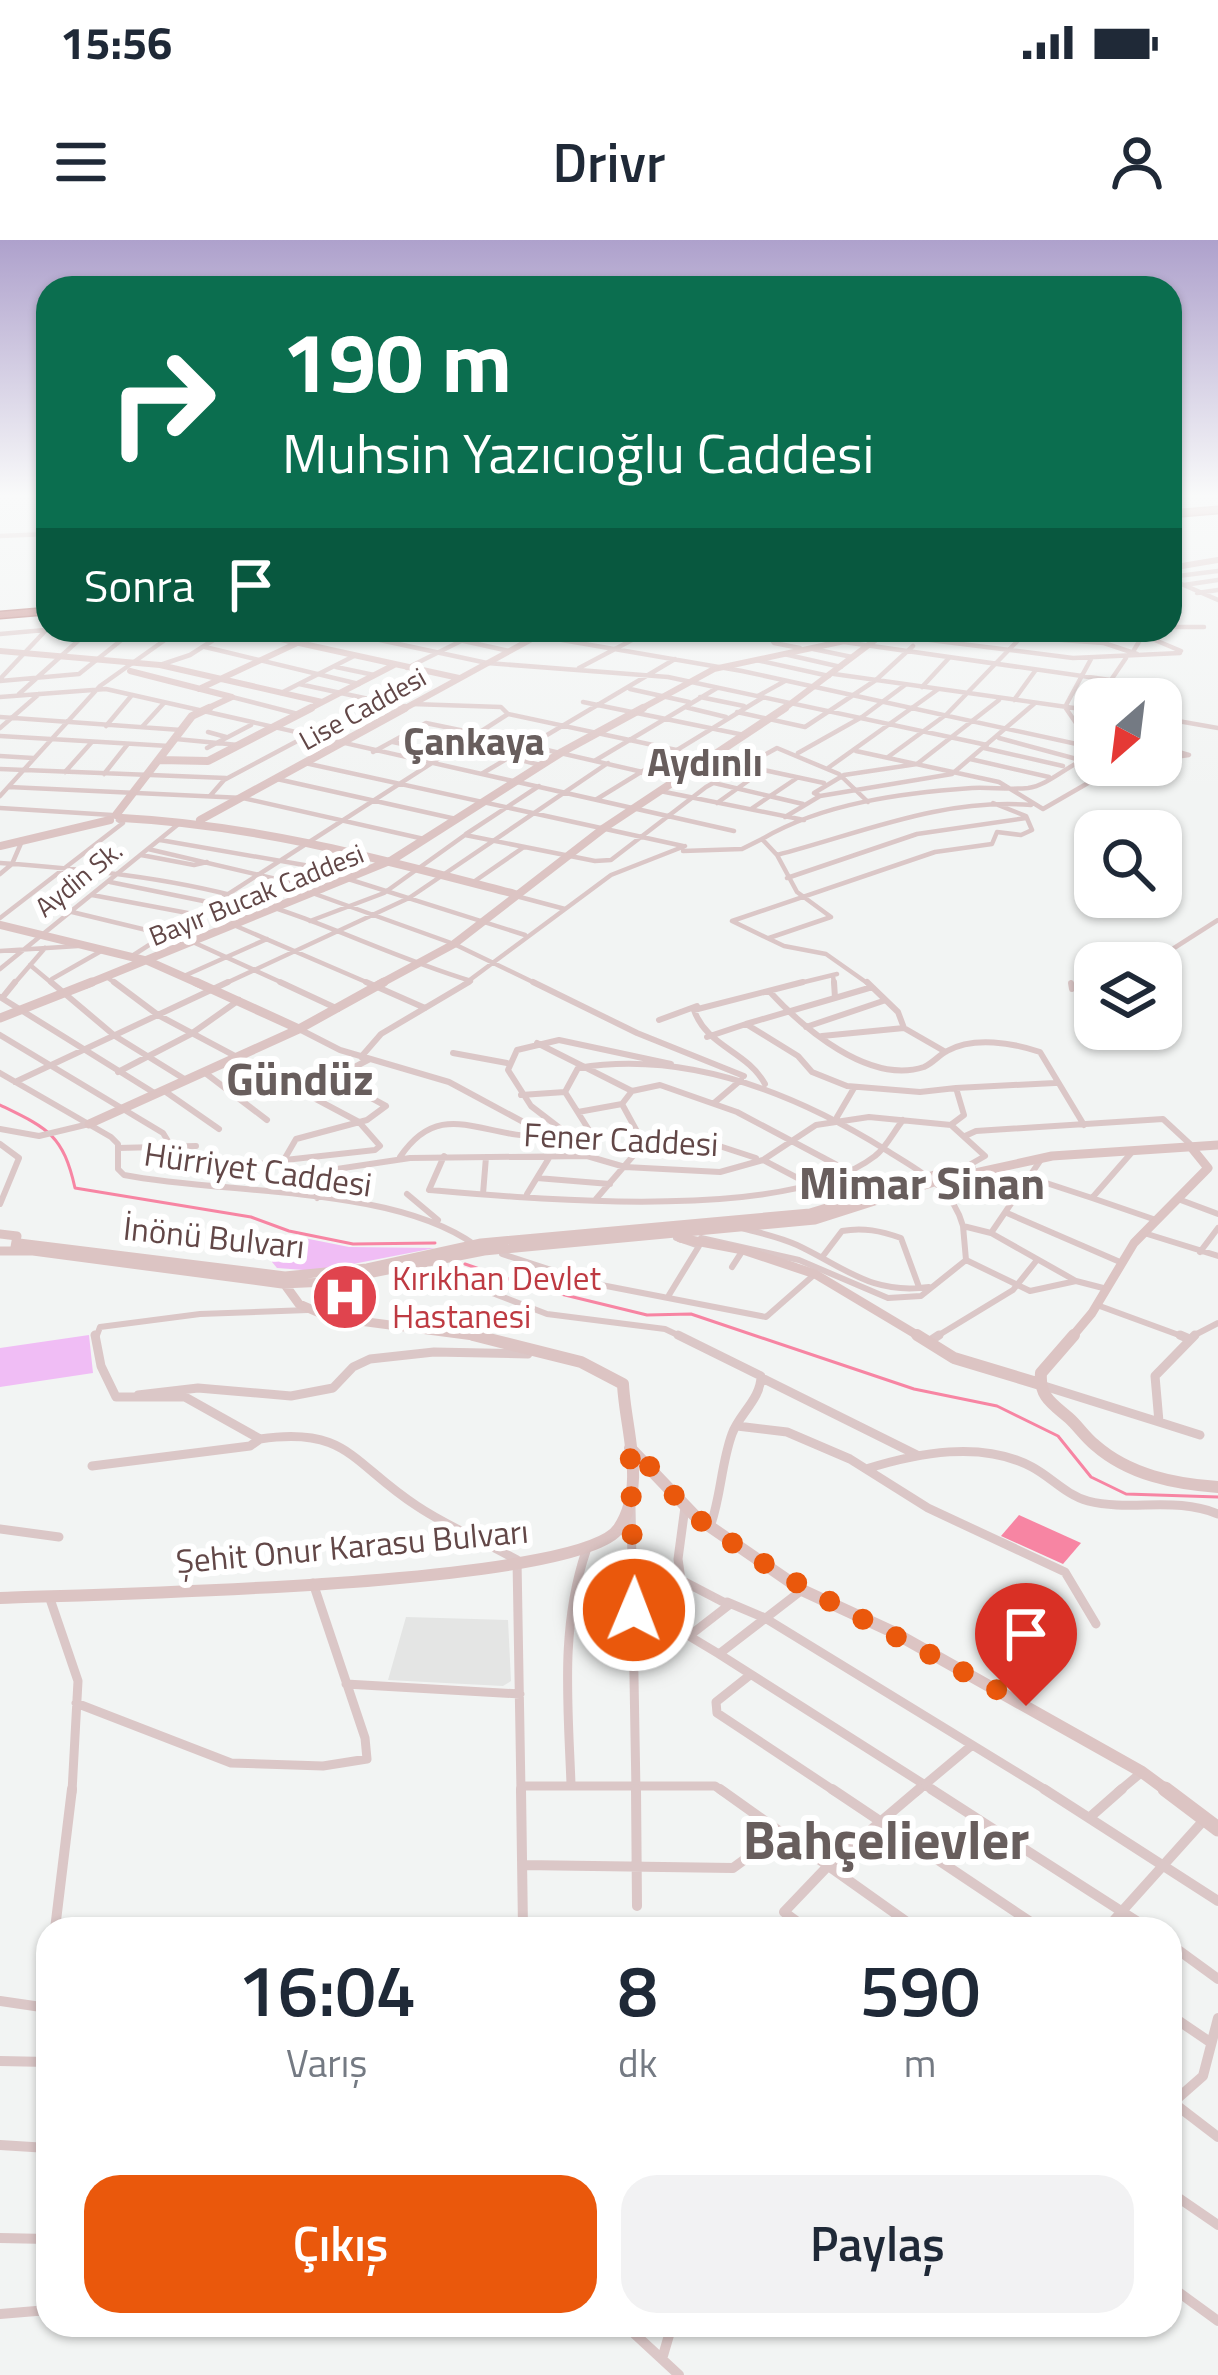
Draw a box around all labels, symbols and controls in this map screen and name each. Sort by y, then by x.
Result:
text: 15:56 [60,8,172,76]
text: Drivr [552,121,666,203]
icon: menu [48,129,114,195]
icon: person [1104,129,1170,195]
text: 190 m [282,297,512,425]
icon: right [84,324,240,480]
text: Muhsin Yazıcıoğlu Caddesi [282,412,874,494]
text: Sonra [84,551,194,619]
icon: arrive [218,552,284,618]
street label: Lise Caddesi [291,656,433,760]
north arrow [1074,678,1182,786]
map controls [1074,678,1182,1050]
district label: Çankaya [403,711,545,770]
district label: Aydınlı [647,732,763,791]
button: search [1074,810,1182,918]
street label: Aydin Sk. [25,830,131,926]
street label: Bayır Bucak Caddesi [142,832,370,956]
button: layers [1074,942,1182,1050]
district label: Gündüz [226,1044,374,1112]
street label: Fener Caddesi [522,1109,720,1169]
street label: Hürriyet Caddesi [141,1128,375,1210]
district label: Mimar Sinan [799,1148,1045,1216]
street label: İnönü Bulvarı [121,1203,307,1271]
place label: Kırıkhan Devlet Hastanesi [392,1253,601,1341]
hospital icon: Kırıkhan Devlet Hastanesi [310,1262,380,1332]
street label: Şehit Onur Karasu Bulvarı [174,1506,530,1586]
position arrow [571,1547,697,1673]
pin [975,1583,1077,1706]
icon: arrive [993,1601,1059,1667]
district label: Bahçelievler [743,1798,1029,1880]
text: 16:04 [238,1934,416,2044]
text: 8 [618,1934,658,2044]
text: 590 [859,1934,980,2044]
text: Varış [286,2033,367,2092]
text: dk [618,2033,657,2092]
text: m [904,2033,936,2092]
button: Çıkış [84,2175,597,2313]
button: Paylaş [621,2175,1134,2313]

